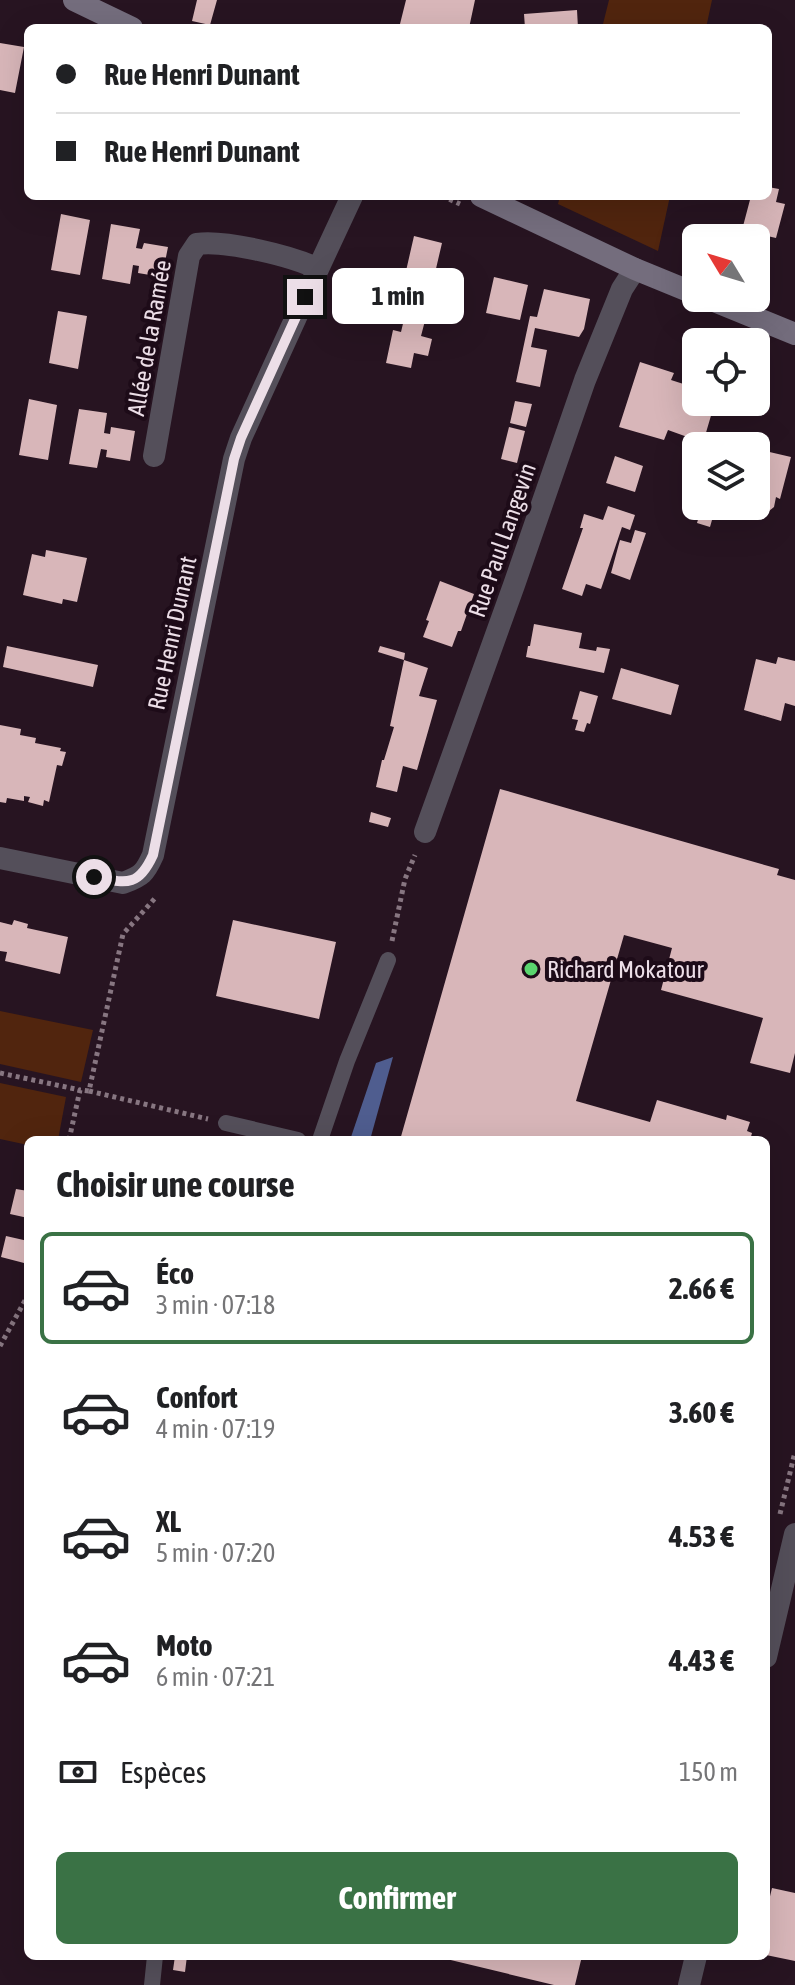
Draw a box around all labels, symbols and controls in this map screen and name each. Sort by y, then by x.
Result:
text: Rue Henri Dunant [104,57,300,91]
text: Rue Henri Dunant [104,134,300,168]
north arrow [682,224,770,312]
map controls [682,224,770,520]
street label: Allée de la Ramée [122,258,176,418]
callout: 1 min [333,269,465,325]
route end [287,279,323,315]
text: 1 min [371,281,425,311]
button: locate [682,328,770,416]
button: layers [682,432,770,520]
street label: Rue Paul Langevin [463,459,541,621]
street label: Rue Henri Dunant [143,554,201,712]
route start [76,859,112,895]
place label: Richard Mokatour [547,956,705,983]
marker: Richard Mokatour [522,960,540,978]
text: Choisir une course [56,1163,295,1205]
icon: car [60,1252,132,1324]
text: Éco [156,1256,194,1290]
text: 2.66 € [669,1271,734,1305]
text: 3 min · 07:18 [156,1290,275,1320]
icon: car [60,1376,132,1448]
text: Confort [156,1380,238,1414]
text: 3.60 € [669,1395,734,1429]
text: 4 min · 07:19 [156,1414,275,1444]
icon: car [60,1500,132,1572]
text: XL [156,1504,181,1538]
text: 4.53 € [669,1519,734,1553]
text: 5 min · 07:20 [156,1538,275,1568]
icon: car [60,1624,132,1696]
text: Moto [156,1628,213,1662]
text: 4.43 € [669,1643,734,1677]
text: 6 min · 07:21 [156,1662,275,1692]
icon: cash [56,1750,100,1794]
text: Espèces [120,1755,206,1789]
text: 150 m [679,1757,738,1787]
button: Confirmer [56,1852,738,1944]

